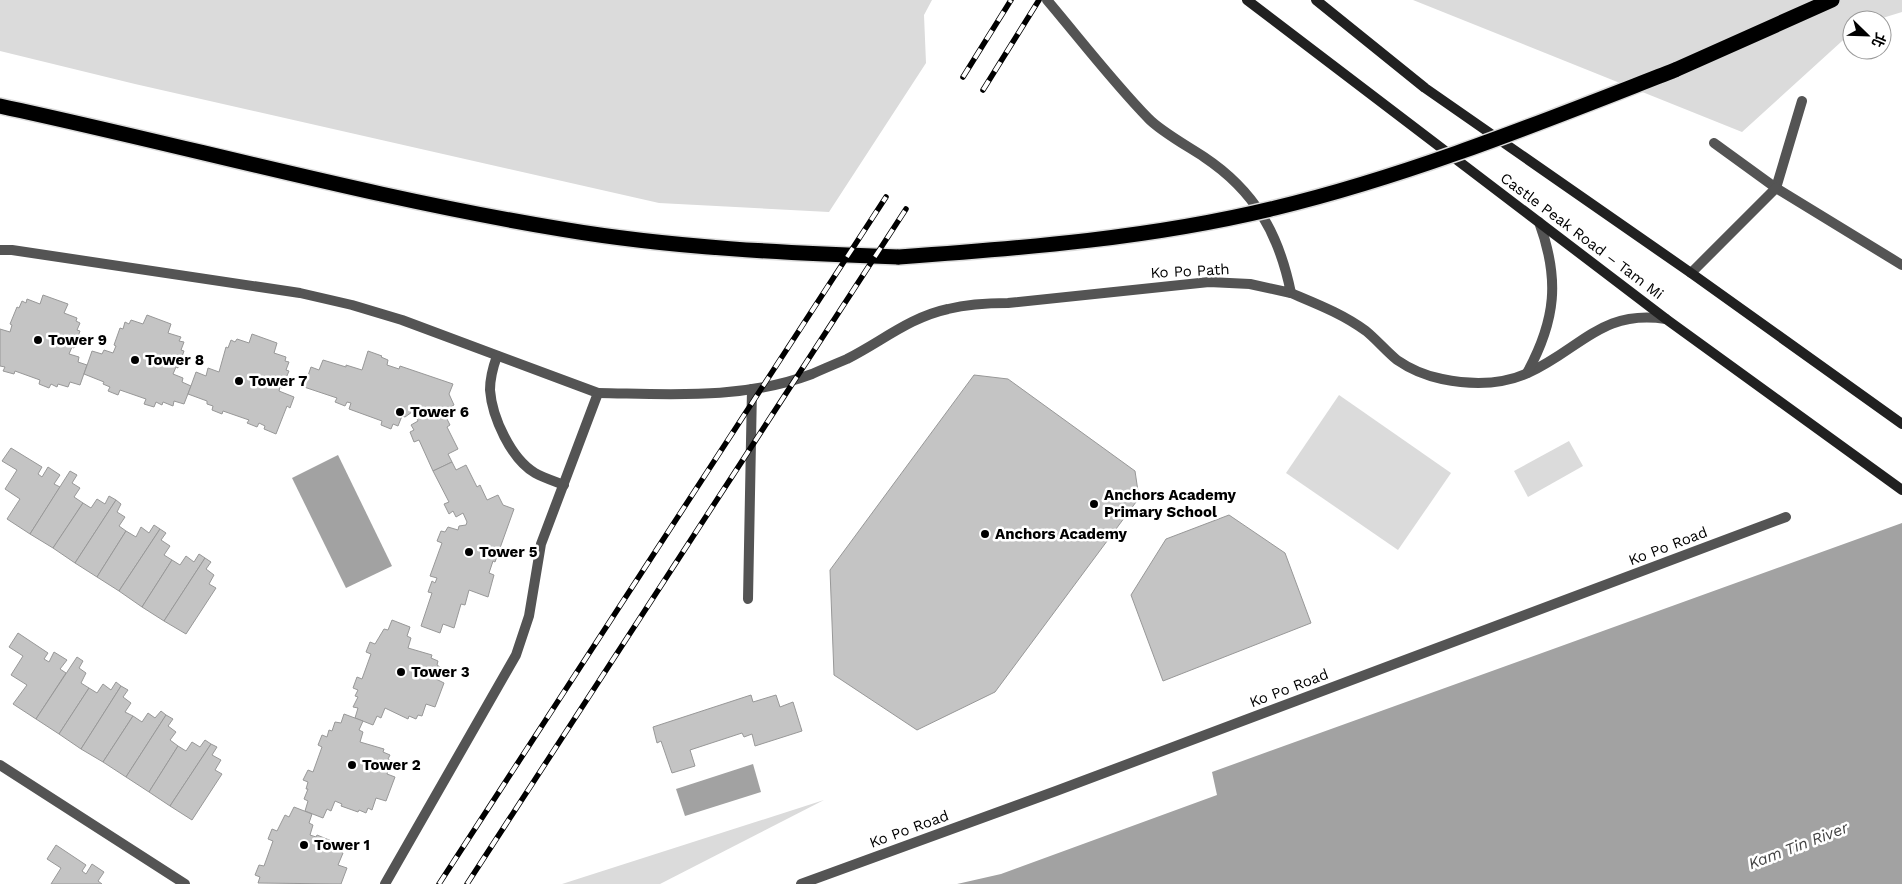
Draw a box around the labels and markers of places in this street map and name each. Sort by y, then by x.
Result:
place label: Tower 9 [48,331,107,349]
marker: Tower 9 [32,334,44,346]
place label: Tower 8 [145,351,204,369]
marker: Tower 8 [129,354,141,366]
place label: Tower 7 [249,372,307,390]
marker: Tower 7 [233,375,245,387]
place label: Tower 6 [410,403,469,421]
marker: Tower 6 [394,406,406,418]
place label: Anchors Academy Primary School [1104,486,1236,521]
marker: Anchors Academy Primary School [1088,498,1100,510]
place label: Anchors Academy [995,525,1127,543]
marker: Anchors Academy [979,528,991,540]
place label: Tower 5 [479,543,538,561]
marker: Tower 5 [463,546,475,558]
place label: Tower 3 [411,663,470,681]
marker: Tower 3 [395,666,407,678]
place label: Tower 2 [362,756,421,774]
marker: Tower 2 [346,759,358,771]
place label: Tower 1 [314,836,370,854]
marker: Tower 1 [298,839,310,851]

